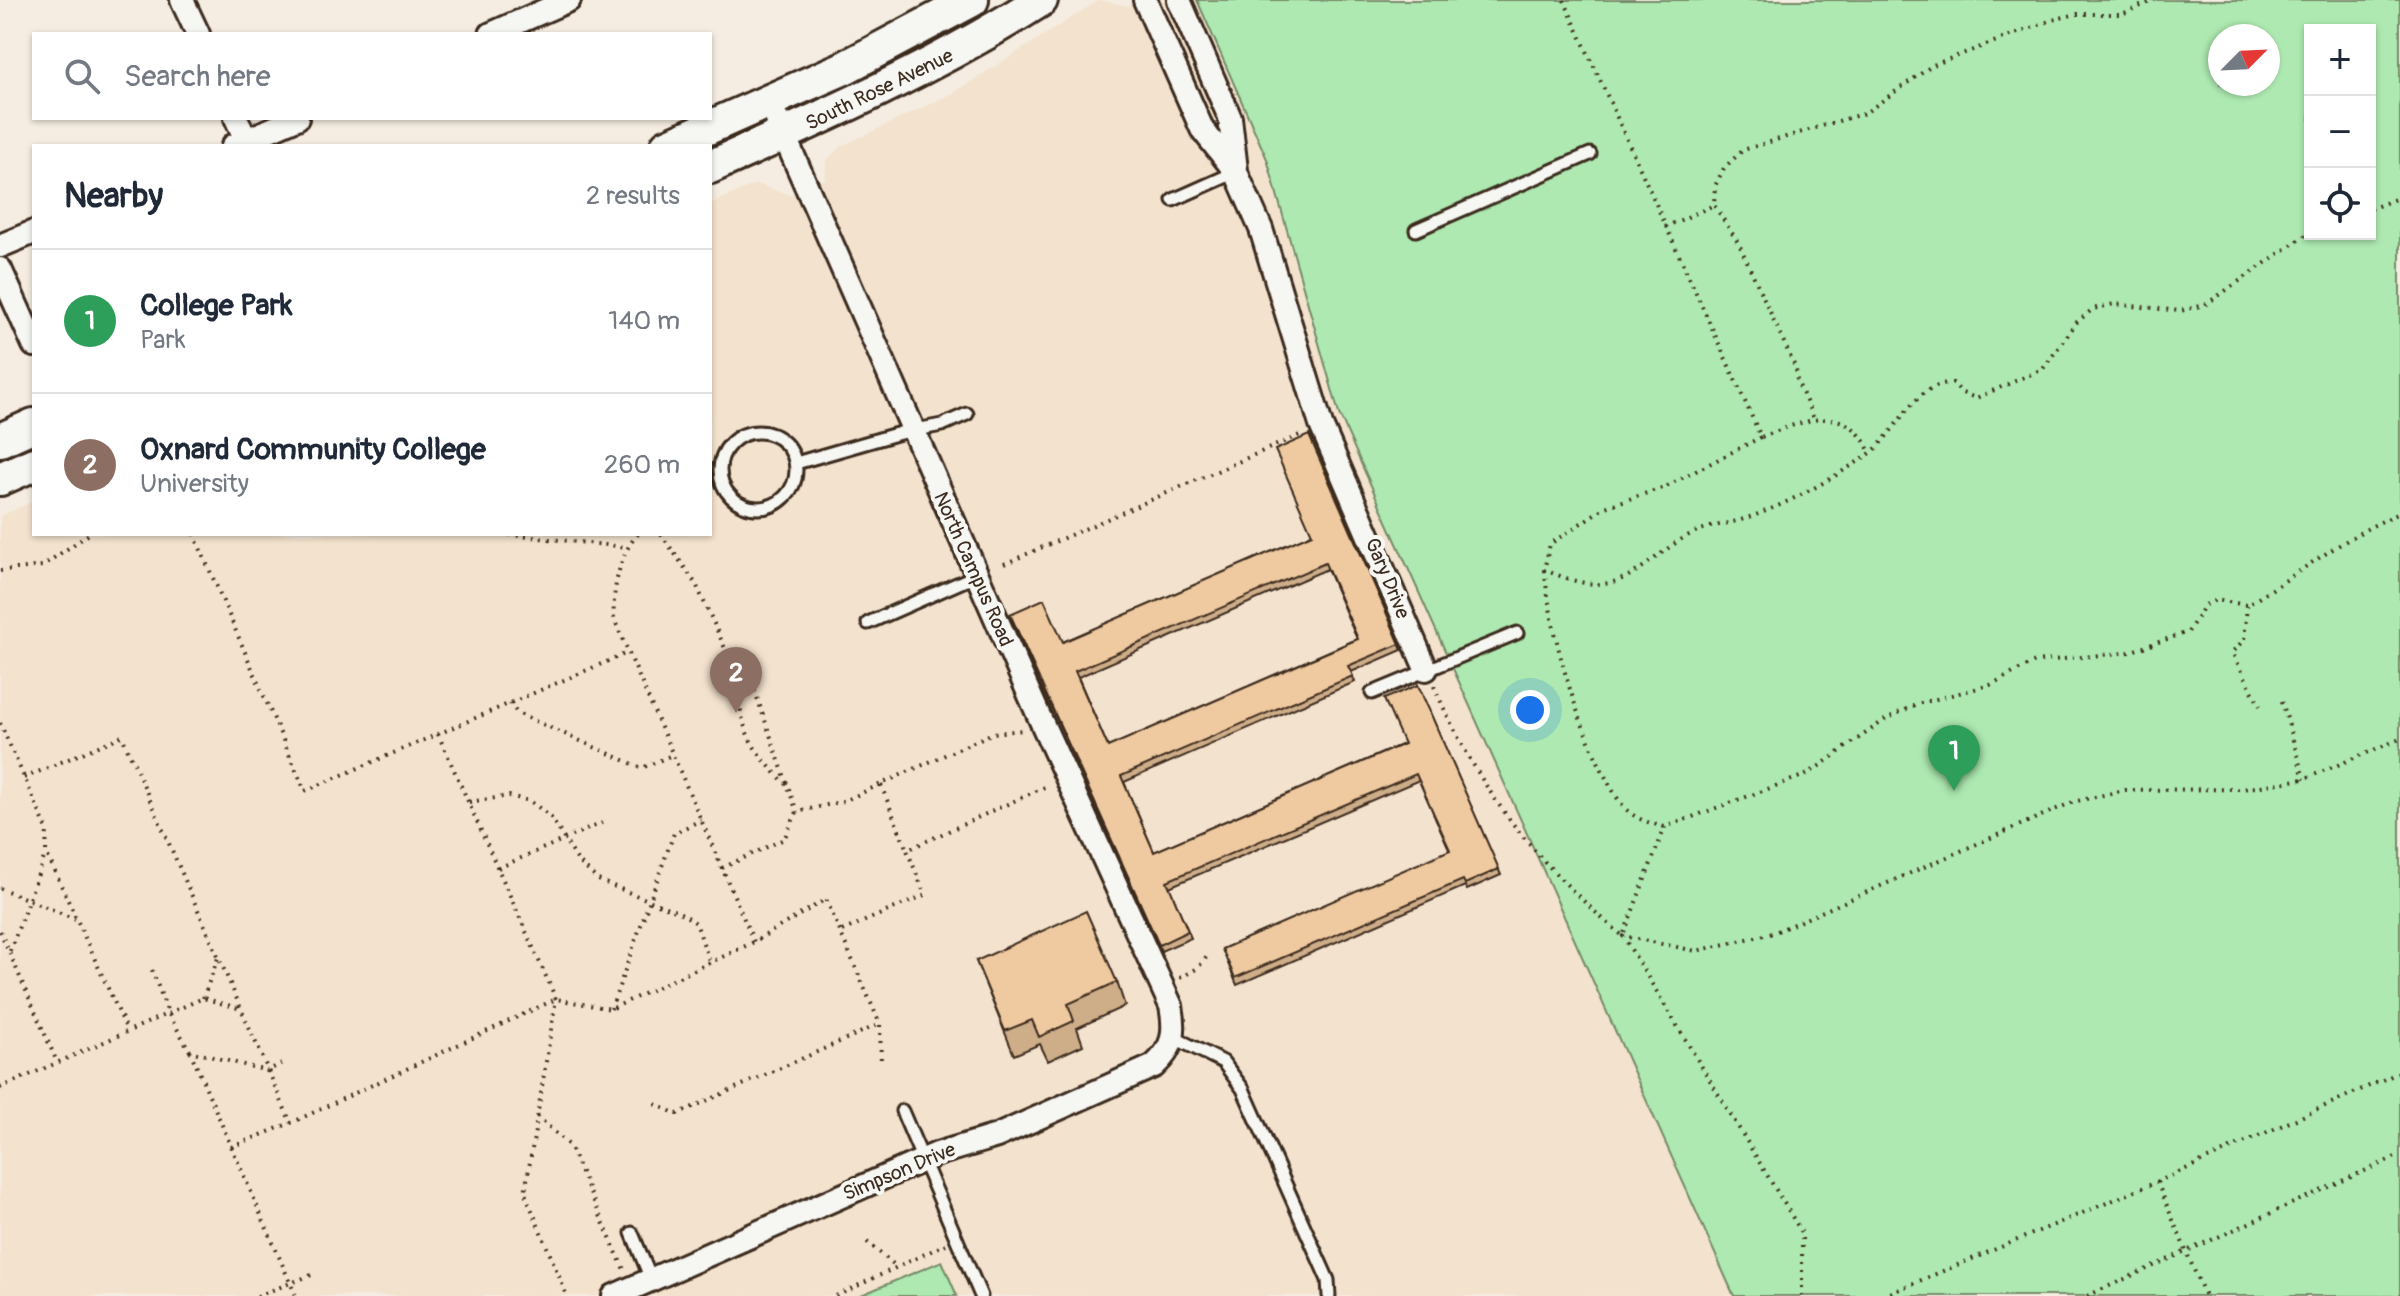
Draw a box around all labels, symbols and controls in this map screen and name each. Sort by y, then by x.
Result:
north arrow [2208,24,2280,96]
map controls [2304,24,2376,240]
button: + [2304,24,2376,96]
search box [32,32,712,120]
street label: South Rose Avenue [801,43,957,136]
icon: search [60,54,104,98]
text: Search here [124,58,271,95]
button: − [2304,96,2376,168]
button: locate [2304,168,2376,240]
text: Nearby [64,175,163,218]
text: 2 results [586,180,680,212]
text: College Park [140,287,293,324]
text: 1 [85,305,95,337]
text: 140 m [608,305,680,337]
text: Park [140,324,186,356]
text: Oxnard Community College [140,431,486,468]
text: 2 [83,449,97,481]
text: 260 m [604,449,680,481]
text: University [140,468,249,500]
street label: North Campus Road [928,488,1019,650]
street label: Gary Drive [1359,534,1416,622]
pin: 2 [710,647,762,713]
your location [1510,690,1550,730]
pin: 1 [1928,725,1980,791]
street label: Simpson Drive [839,1136,959,1206]

